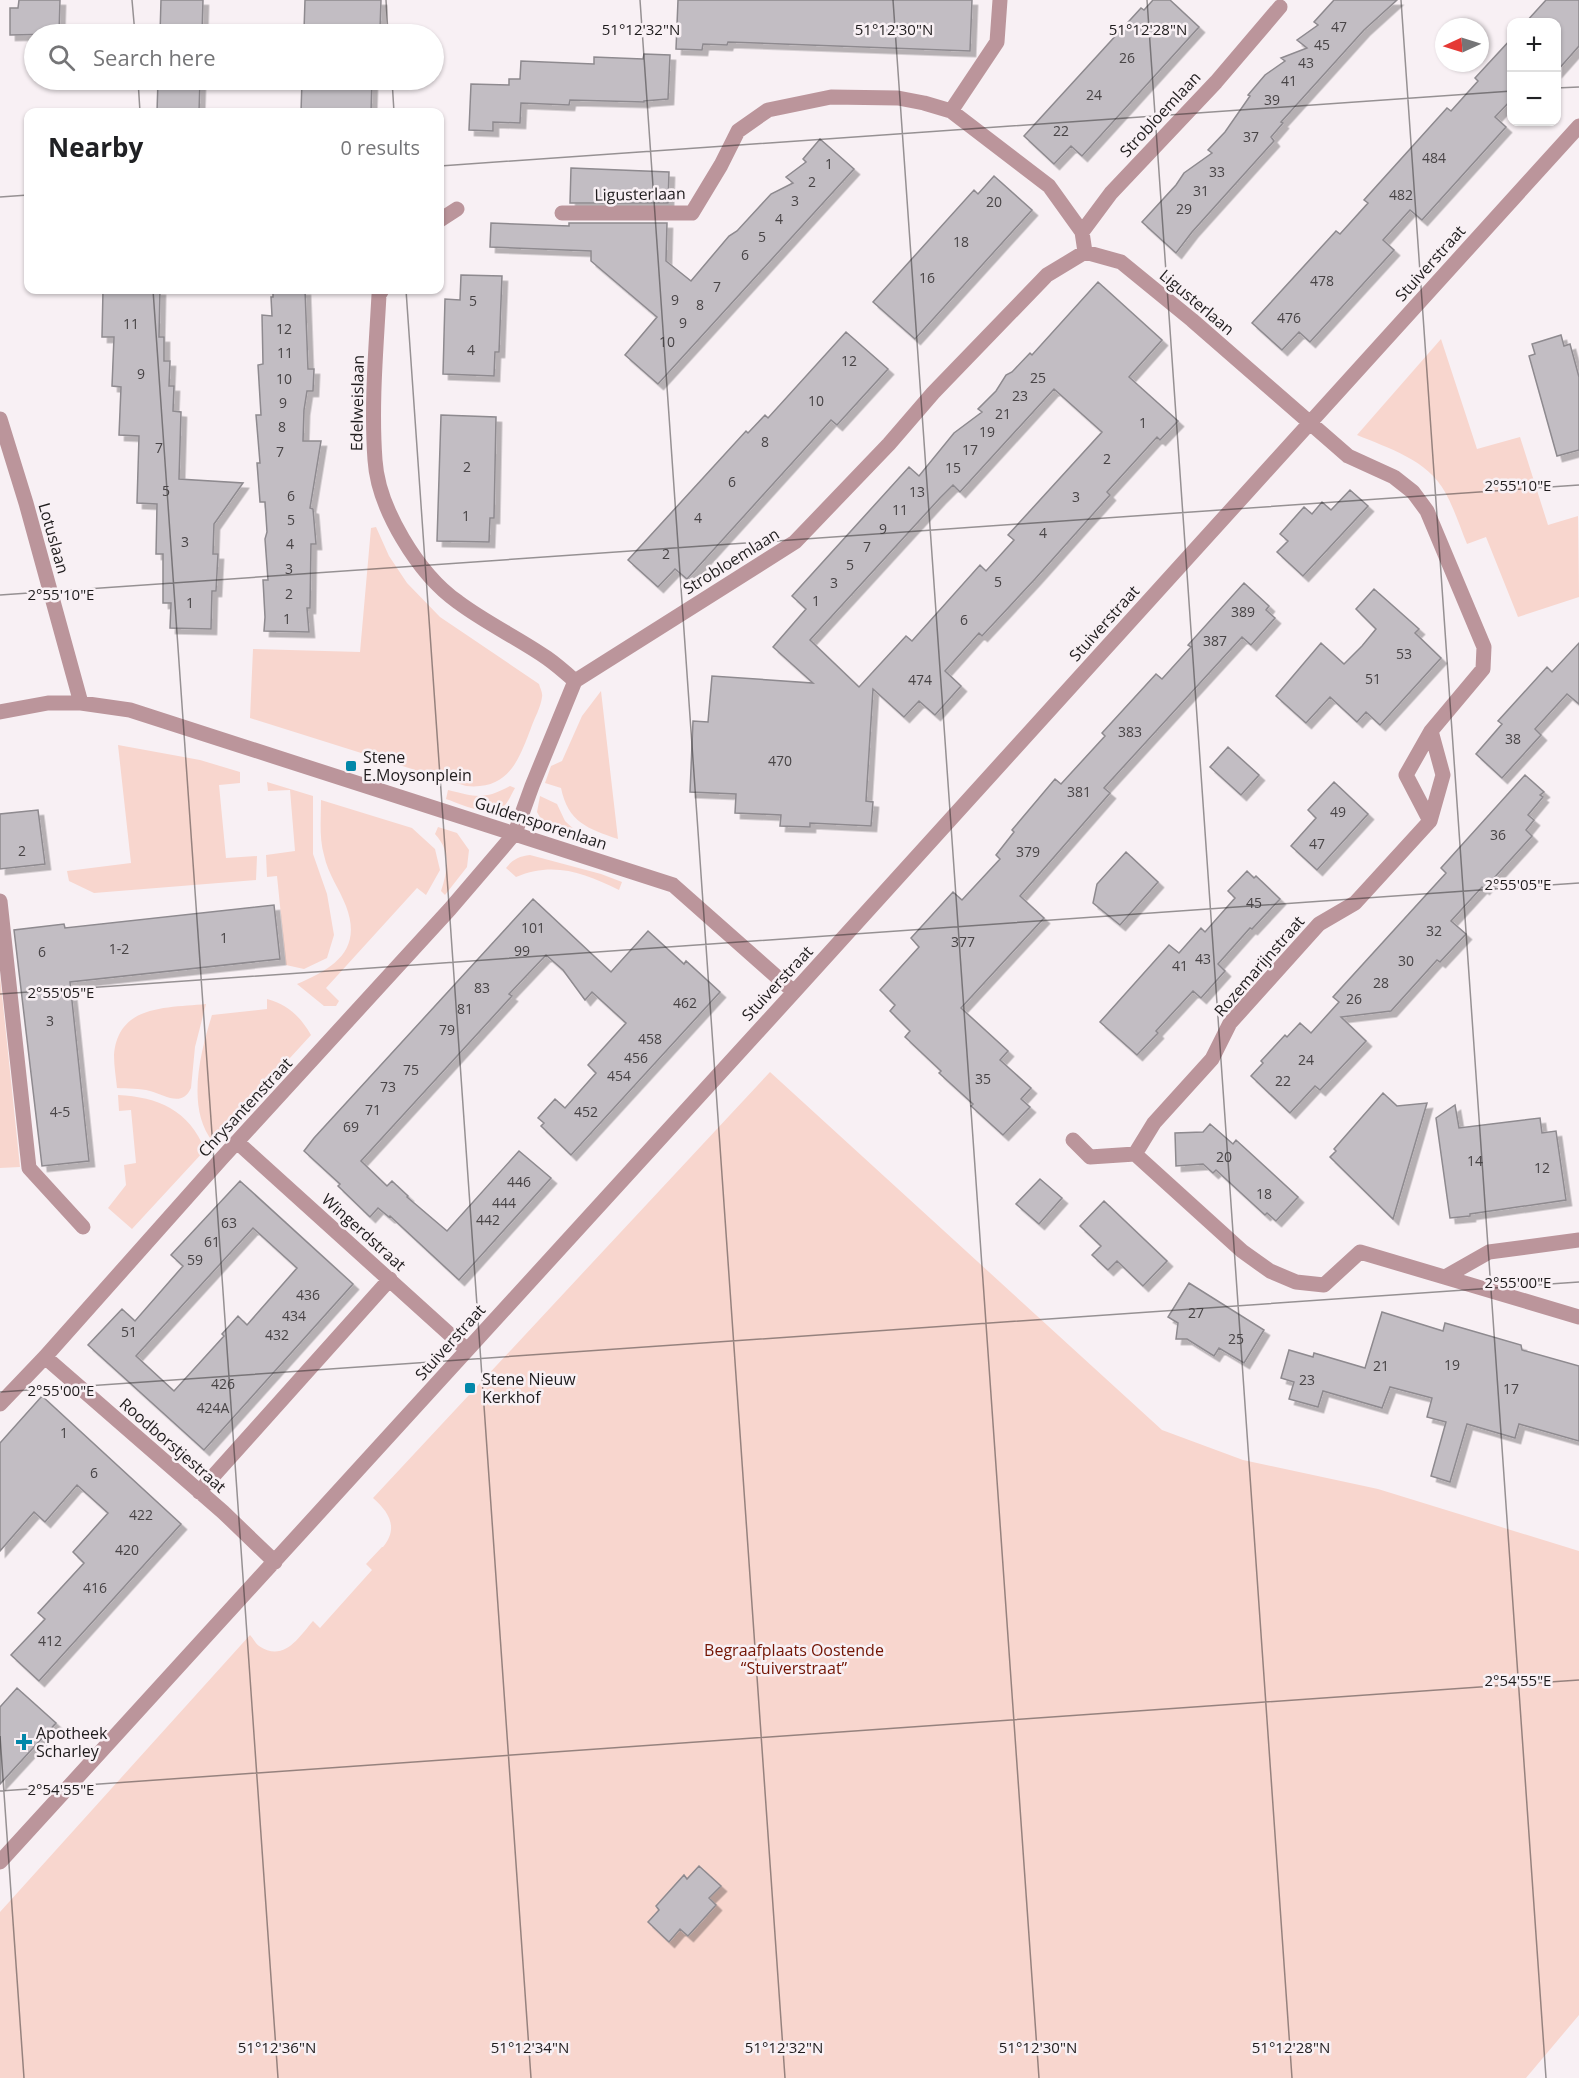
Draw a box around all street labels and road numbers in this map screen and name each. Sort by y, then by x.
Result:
street label: Strobloemlaan [1115,66,1205,162]
street label: Ligusterlaan [594,182,686,206]
street label: Stuiverstraat [1390,220,1470,306]
street label: Ligusterlaan [1155,264,1239,340]
street label: Edelweislaan [345,355,369,451]
street label: Lotuslaan [33,500,75,576]
street label: Strobloemlaan [679,523,783,599]
street label: Stuiverstraat [1064,580,1144,666]
street label: Guldensporenlaan [472,791,610,855]
street label: Rozemarijnstraat [1209,910,1309,1021]
street label: Stuiverstraat [736,940,818,1025]
street label: Chrysantenstraat [193,1052,297,1162]
street label: Wingerdstraat [317,1188,411,1276]
street label: Stuiverstraat [410,1299,490,1385]
street label: Roodborstjestraat [115,1393,231,1498]

